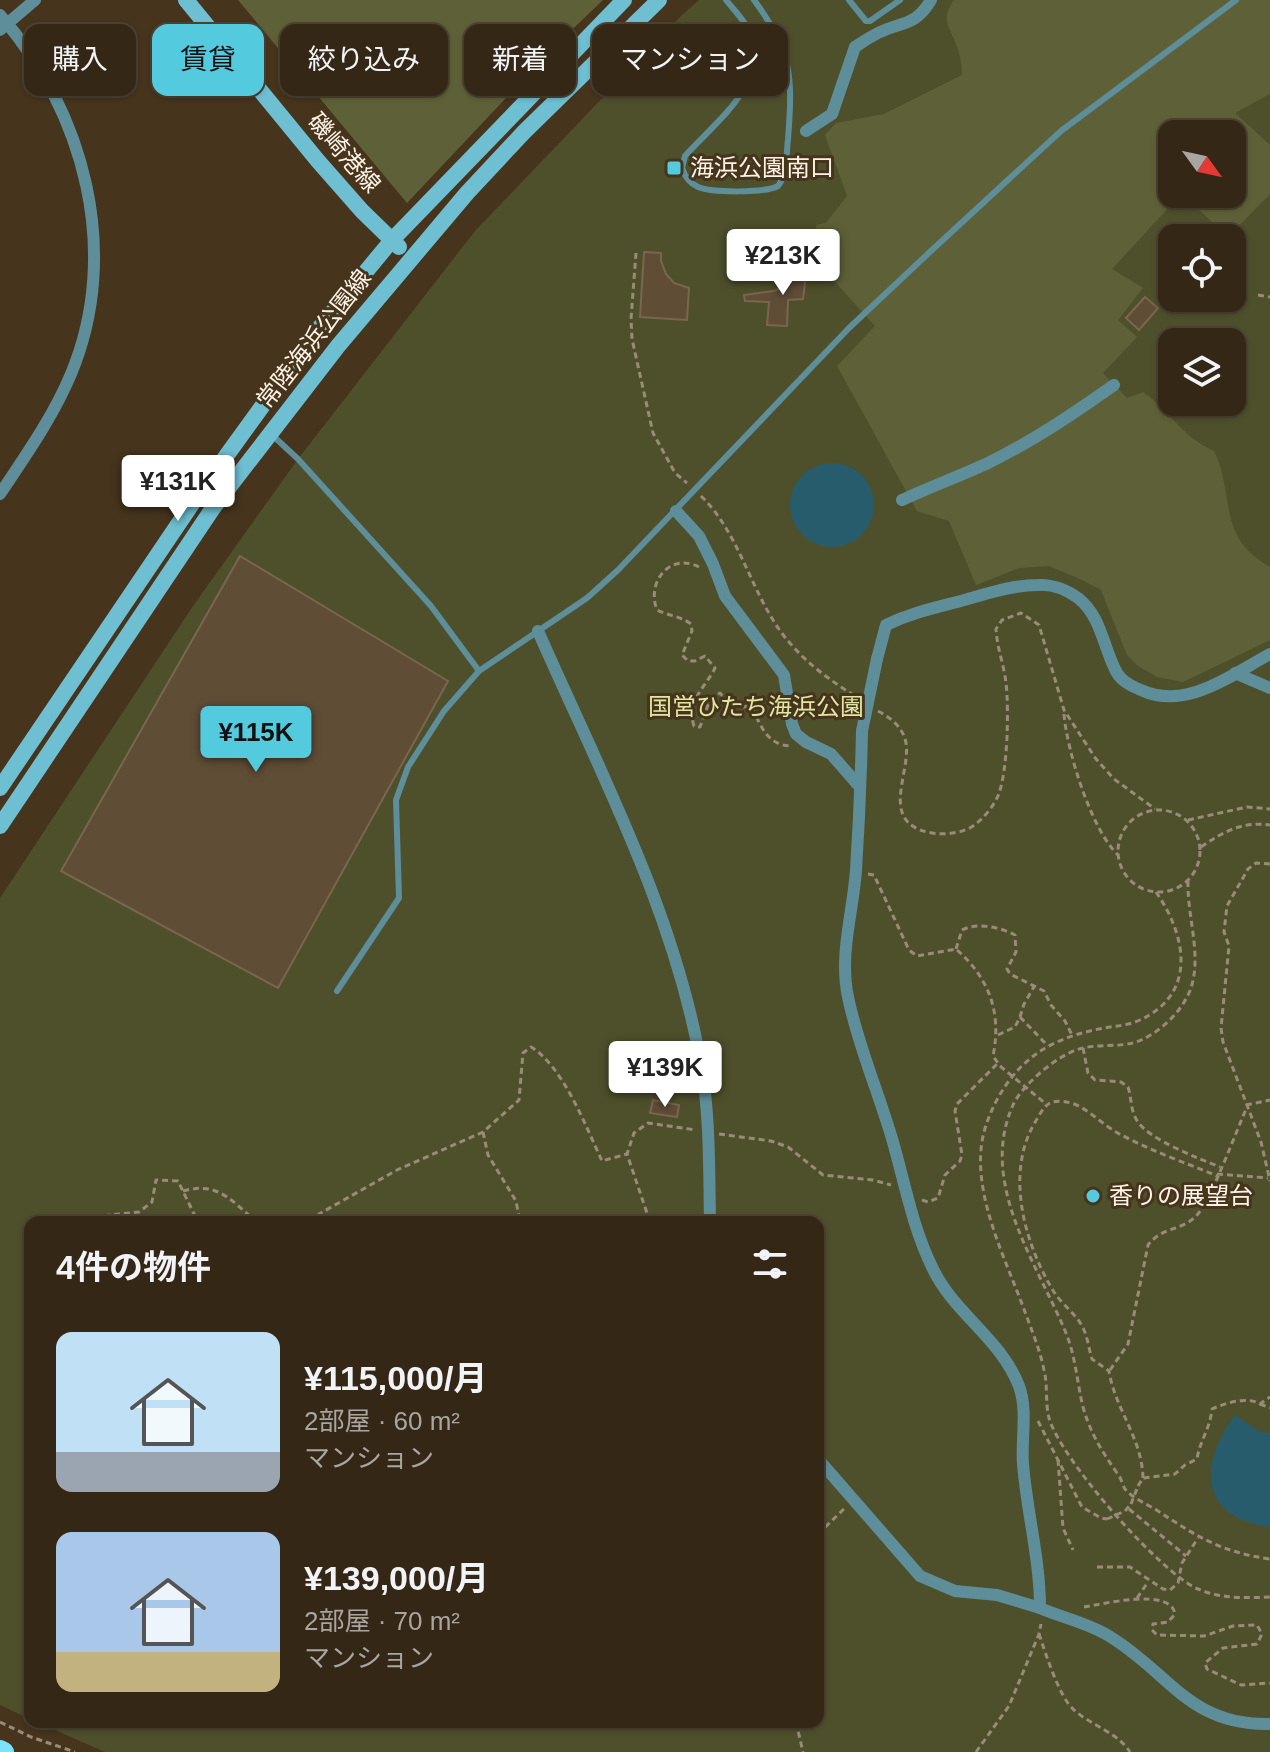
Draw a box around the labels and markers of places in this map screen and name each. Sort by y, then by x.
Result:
place label: 海浜公園南口 [690,154,834,181]
marker: 海浜公園南口 [665,159,683,177]
pin: ¥213K [727,229,839,297]
pin: ¥131K [122,455,234,523]
pin: ¥115K [200,706,312,774]
pin: ¥139K [609,1041,721,1109]
place label: 香りの展望台 [1109,1182,1253,1209]
marker: 香りの展望台 [1084,1187,1102,1205]

